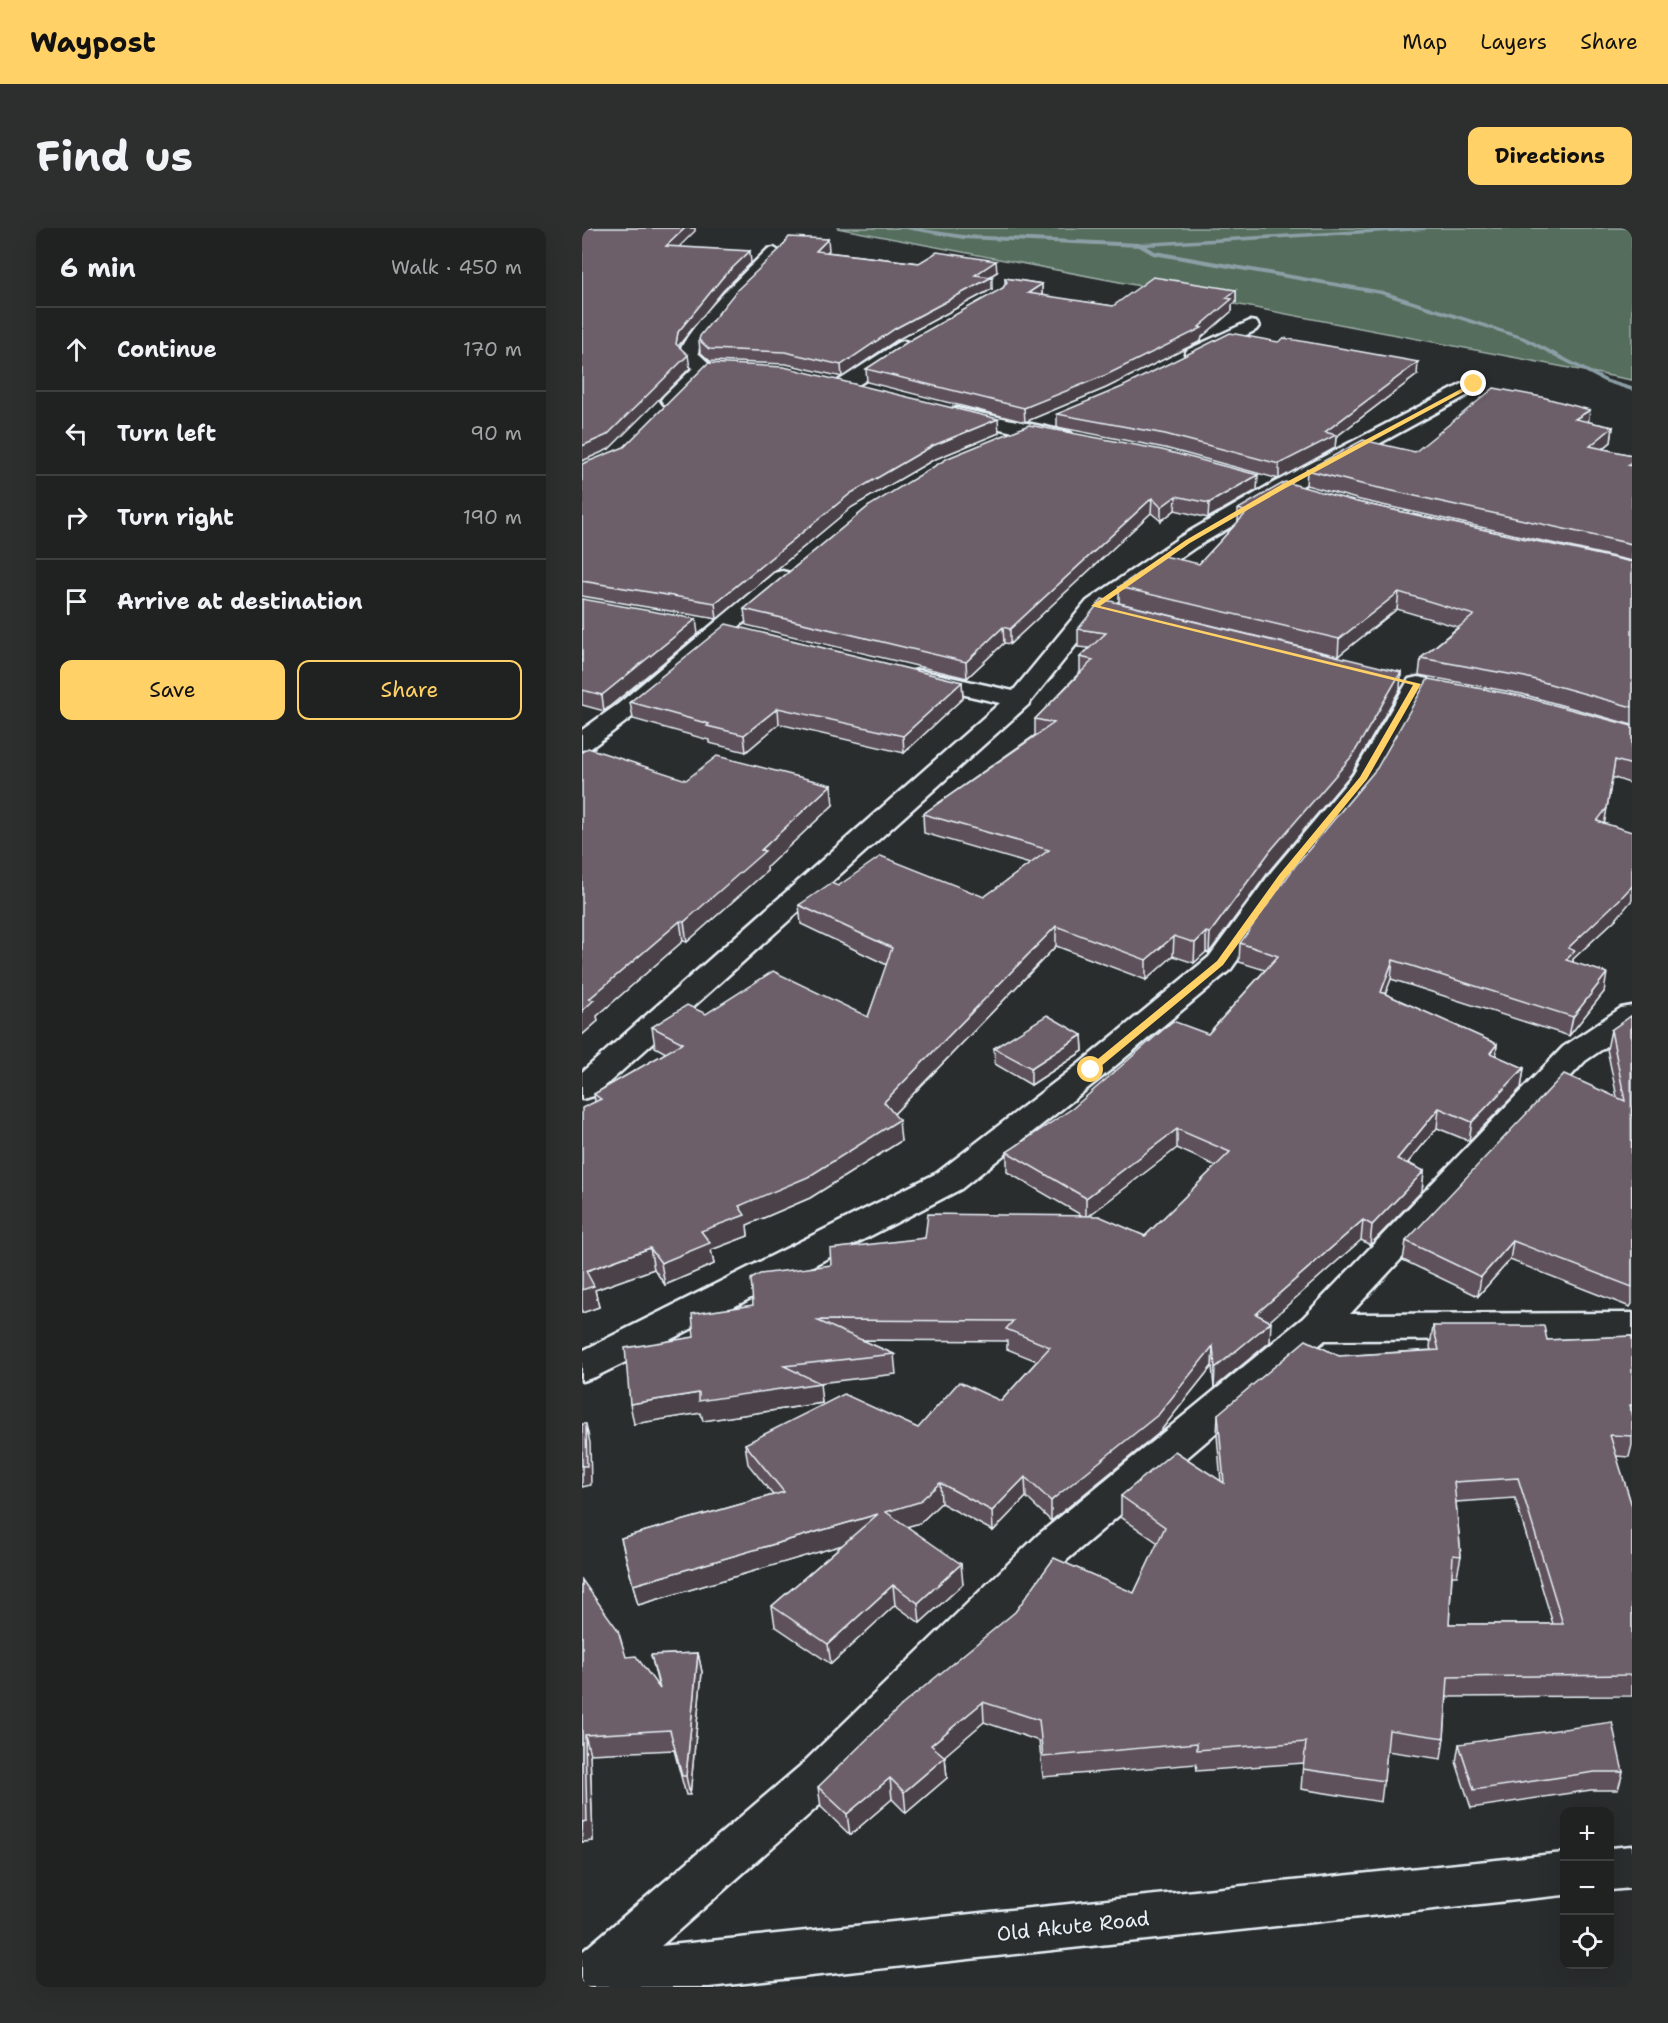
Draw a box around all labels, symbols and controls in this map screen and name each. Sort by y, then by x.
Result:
text: Waypost [30,23,156,61]
text: Map [1402,28,1447,56]
text: Layers [1480,28,1547,56]
text: Share [1580,28,1638,56]
button: Directions [1468,127,1632,185]
text: Find us [36,128,193,184]
text: 6 min [60,250,136,285]
text: Walk · 450 m [391,254,522,280]
icon: ahead [60,333,93,366]
text: Continue [117,335,217,364]
text: 170 m [463,336,522,362]
route end [1460,370,1486,396]
icon: left [60,417,93,450]
text: Turn left [117,419,216,448]
text: 90 m [470,420,522,446]
icon: right [60,501,93,534]
text: Turn right [117,503,234,532]
text: 190 m [463,504,522,530]
icon: arrive [60,585,93,618]
text: Arrive at destination [117,587,363,616]
button: Save [60,660,285,720]
button: Share [297,660,522,720]
route start [1077,1056,1103,1082]
map controls [1560,1807,1614,1969]
button: + [1560,1807,1614,1861]
button: − [1560,1861,1614,1915]
street label: Old Akute Road [995,1905,1151,1947]
button: locate [1560,1915,1614,1969]

